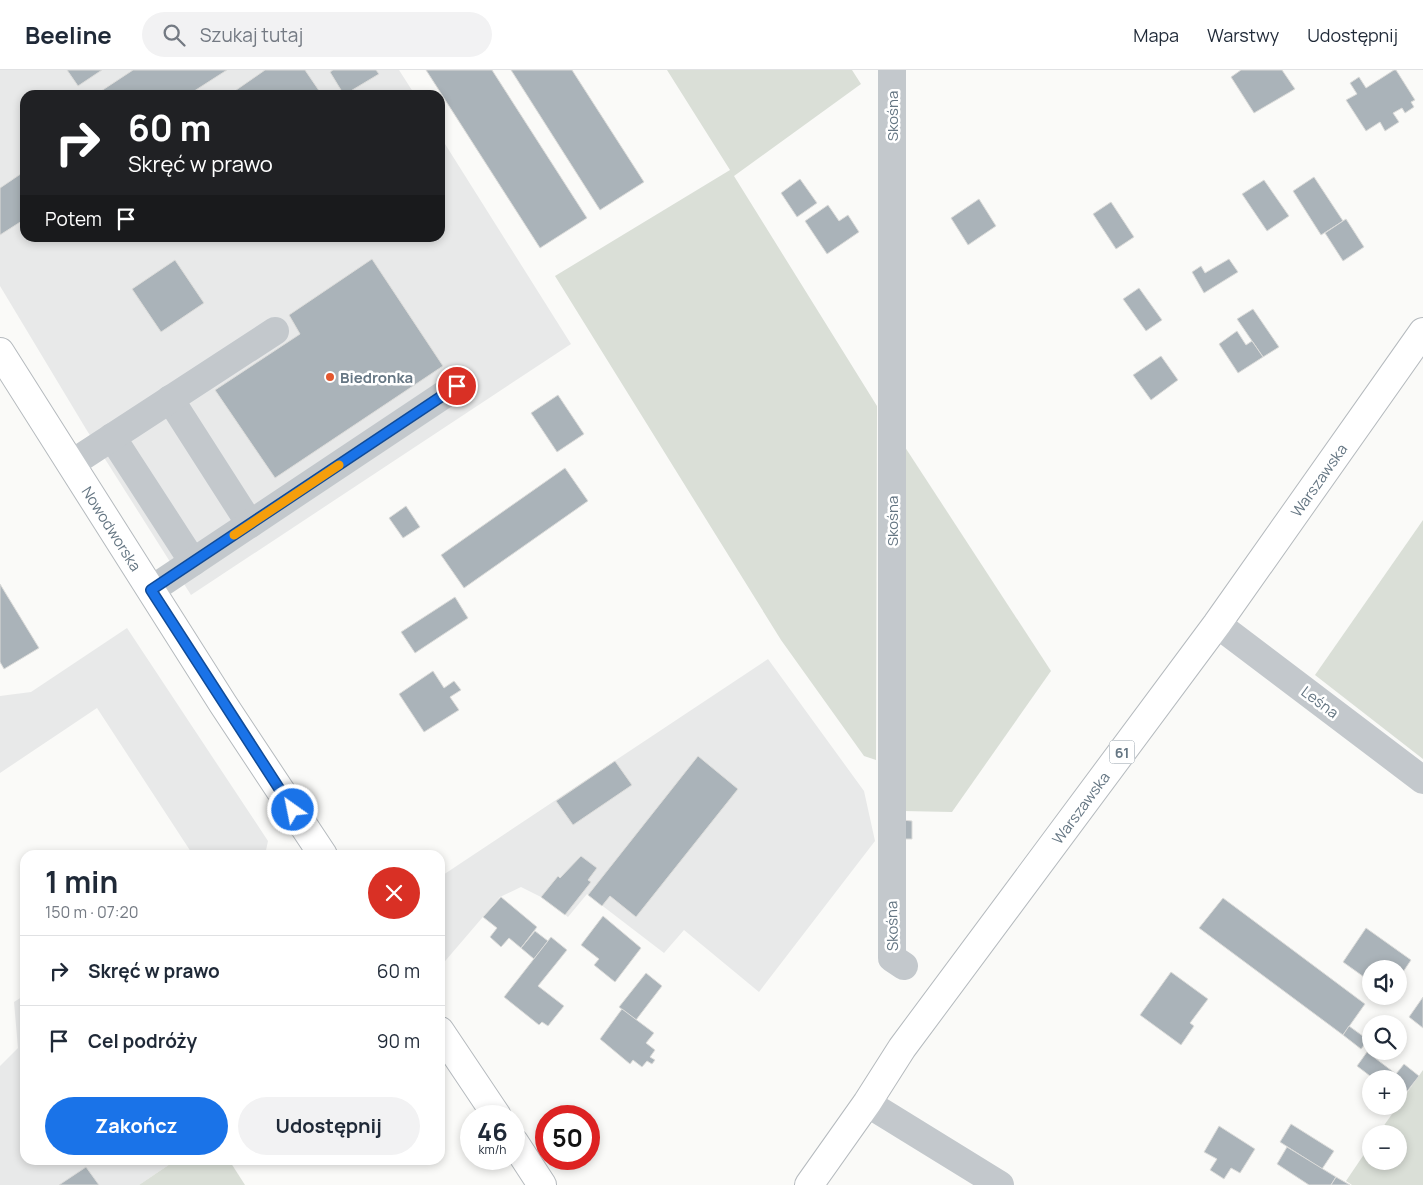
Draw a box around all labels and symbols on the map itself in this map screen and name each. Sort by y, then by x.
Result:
street label: Skośna [882,91,903,141]
pin [436,365,478,407]
place label: Biedronka [340,367,413,388]
marker: Biedronka [324,371,336,383]
street label: Warszawska [1285,439,1352,521]
street label: Nowodworska [77,482,147,575]
street label: Skośna [882,496,903,546]
street label: Leśna [1297,681,1343,723]
road number: 61 [1110,740,1134,764]
street label: Warszawska [1047,767,1114,848]
position arrow [266,783,318,835]
street label: Skośna [881,901,903,951]
speed limit sign: 50 [535,1105,600,1170]

